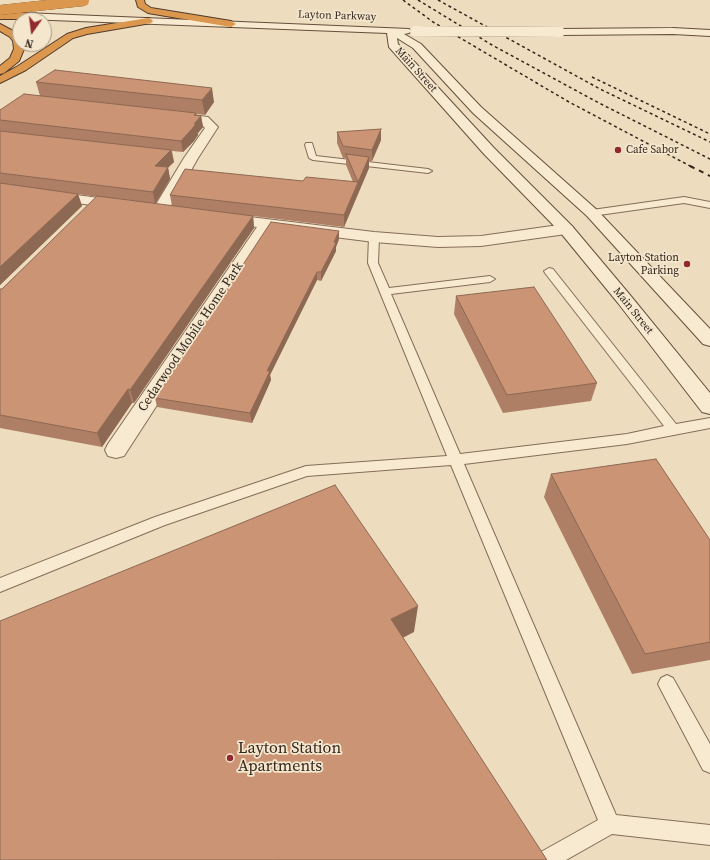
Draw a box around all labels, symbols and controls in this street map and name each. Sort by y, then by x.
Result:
street label: Layton Parkway [298,8,376,24]
north arrow [12,12,52,52]
text: N [24,35,35,51]
street label: Main Street [392,45,440,95]
place label: Cafe Sabor [626,143,679,157]
marker: Cafe Sabor [613,145,623,155]
place label: Layton Station Parking [608,251,679,277]
street label: Cedarwood Mobile Home Park [135,259,247,415]
marker: Layton Station Parking [682,259,692,269]
street label: Main Street [610,285,656,337]
place label: Layton Station Apartments [238,739,341,777]
marker: Layton Station Apartments [225,753,235,763]

